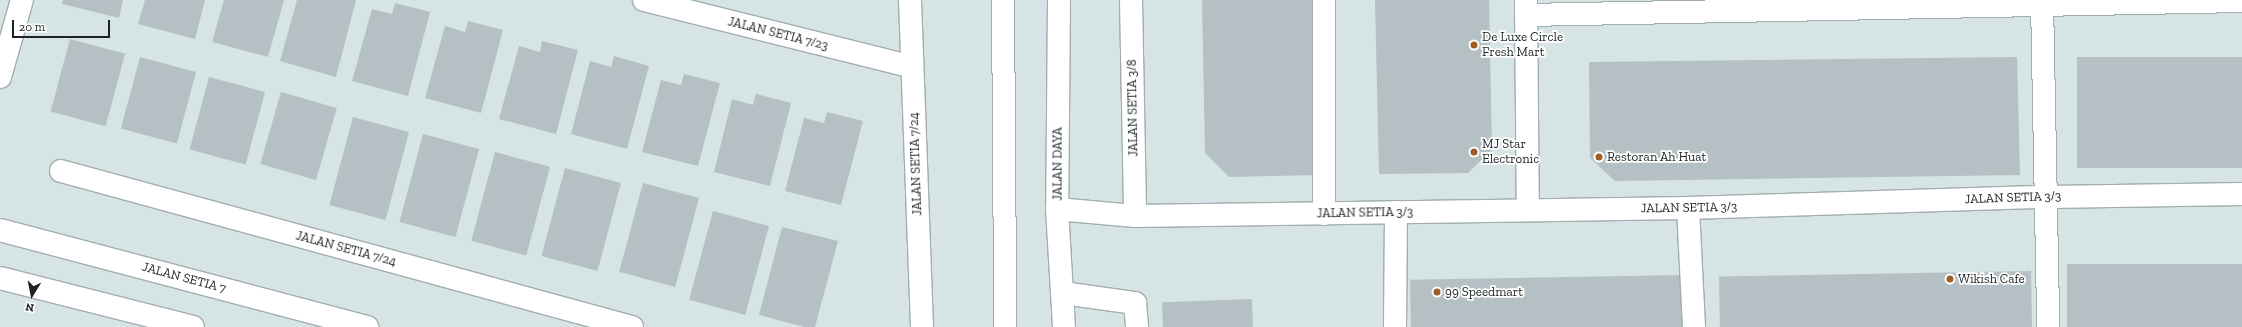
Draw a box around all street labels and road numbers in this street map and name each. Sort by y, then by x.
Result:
street label: JALAN SETIA 7/23 [726,14,830,54]
street label: JALAN SETIA 3/8 [1124,59,1142,157]
street label: JALAN SETIA 7/24 [906,112,926,216]
street label: JALAN DAYA [1050,127,1066,201]
street label: JALAN SETIA 3/3 [1964,189,2062,207]
street label: JALAN SETIA 3/3 [1640,199,1738,217]
street label: JALAN SETIA 3/3 [1316,204,1414,222]
street label: JALAN SETIA 7/24 [294,228,398,270]
street label: JALAN SETIA 7 [140,259,228,297]

